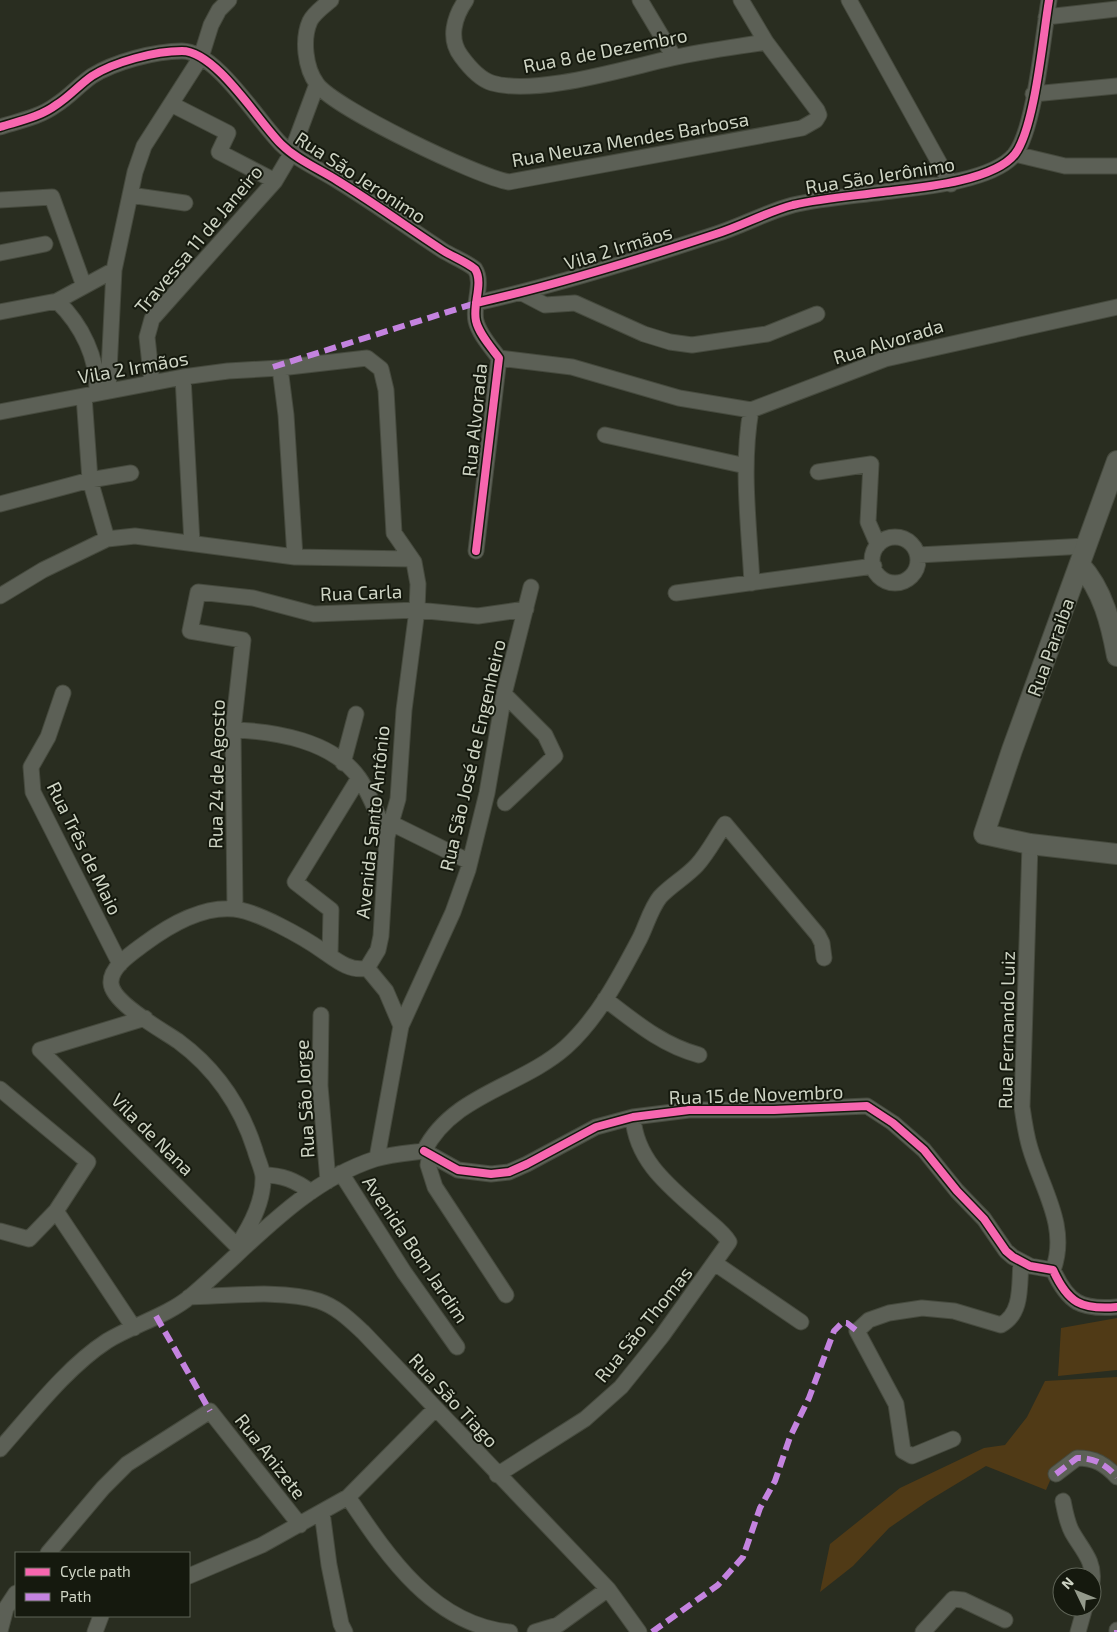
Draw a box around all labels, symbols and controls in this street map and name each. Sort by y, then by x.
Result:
street label: Rua 8 de Dezembro [521,23,689,77]
street label: Rua Neuza Mendes Barbosa [510,107,750,171]
street label: Rua São Jeronimo [291,126,431,228]
street label: Rua São Jerônimo [804,152,956,198]
street label: Travessa 11 de Janeiro [129,160,267,318]
street label: Vila 2 Irmãos [561,220,675,274]
street label: Rua Alvorada [830,313,946,369]
street label: Vila 2 Irmãos [76,346,190,388]
street label: Rua Alvorada [457,362,491,478]
street label: Rua Carla [320,579,402,605]
street label: Rua Paraiba [1022,595,1078,699]
street label: Rua São José de Engenheiro [434,637,510,873]
street label: Rua 24 de Agosto [203,699,229,849]
street label: Avenida Santo Antônio [350,724,394,920]
street label: Rua Três de Maio [43,778,127,918]
street label: Rua Fernando Luiz [993,951,1019,1109]
street label: Rua São Jorge [289,1039,319,1159]
street label: Rua 15 de Novembro [668,1079,844,1109]
street label: Vila de Nana [107,1088,199,1180]
street label: Avenida Bom Jardim [358,1171,474,1327]
street label: Rua São Thomas [589,1261,697,1387]
street label: Rua São Tiago [405,1348,503,1452]
street label: Rua Anizete [231,1409,311,1503]
legend [15,1552,190,1617]
text: Cycle path [60,1562,131,1580]
north arrow [1052,1567,1102,1617]
text: N [1057,1573,1077,1592]
text: Path [60,1587,91,1605]

